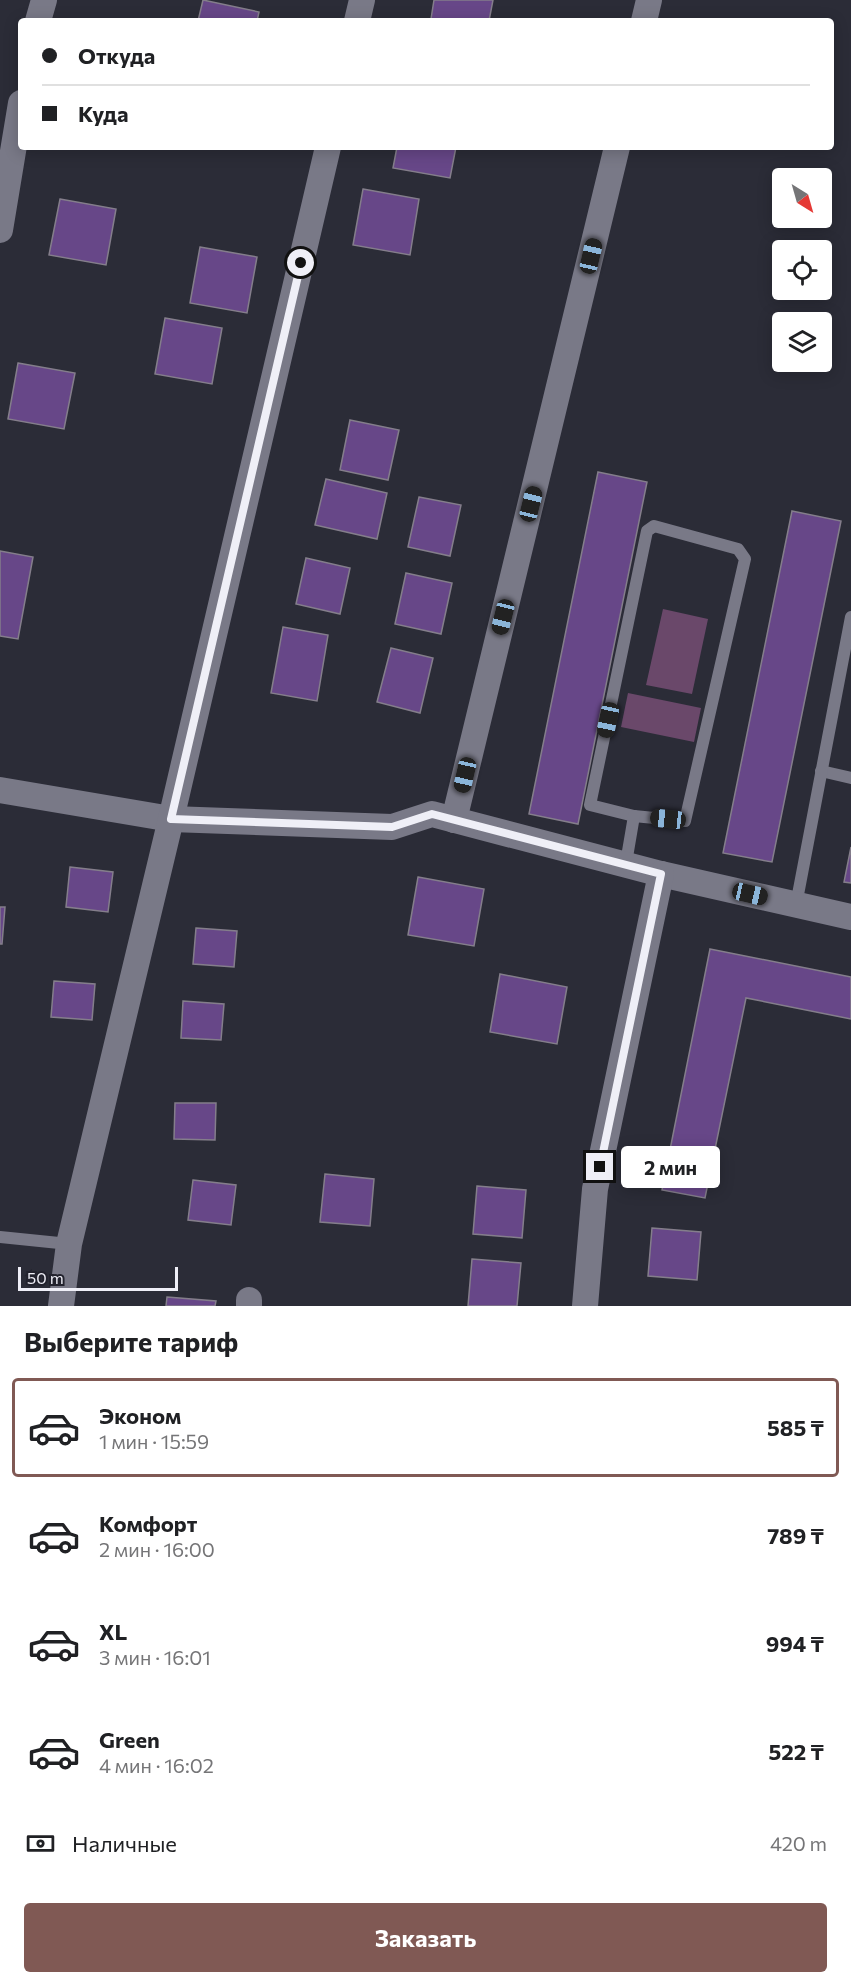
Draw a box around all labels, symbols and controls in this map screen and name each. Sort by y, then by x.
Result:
text: Откуда [78,42,155,69]
text: Куда [78,100,128,127]
north arrow [772,168,832,228]
map controls [772,168,832,372]
car [578,236,604,276]
button: locate [772,240,832,300]
route start [287,249,314,276]
button: layers [772,312,832,372]
car [518,484,544,524]
car [490,597,516,637]
car [595,701,621,739]
car [452,755,478,795]
car [649,808,687,830]
car [730,881,770,907]
callout: 2 мин [621,1146,720,1188]
route end [586,1153,613,1180]
text: 2 мин [644,1155,697,1179]
scale bar [18,1264,178,1292]
text: 50 m [27,1268,64,1287]
text: Выберите тариф [24,1325,238,1358]
icon: car [27,1401,81,1455]
text: Эконом [99,1402,181,1429]
text: 585 ₸ [767,1414,824,1441]
text: 1 мин · 15:59 [99,1429,209,1453]
icon: car [27,1509,81,1563]
text: Комфорт [99,1510,197,1537]
text: 789 ₸ [767,1522,824,1549]
text: 2 мин · 16:00 [99,1537,215,1561]
icon: car [27,1617,81,1671]
text: XL [99,1618,127,1645]
text: 994 ₸ [766,1630,824,1657]
text: 3 мин · 16:01 [99,1645,211,1669]
icon: car [27,1725,81,1779]
text: Green [99,1726,160,1753]
text: 522 ₸ [768,1738,824,1765]
text: 4 мин · 16:02 [99,1753,214,1777]
icon: cash [24,1827,57,1860]
text: Наличные [72,1830,177,1857]
text: 420 m [770,1831,827,1855]
button: Заказать [24,1903,827,1972]

